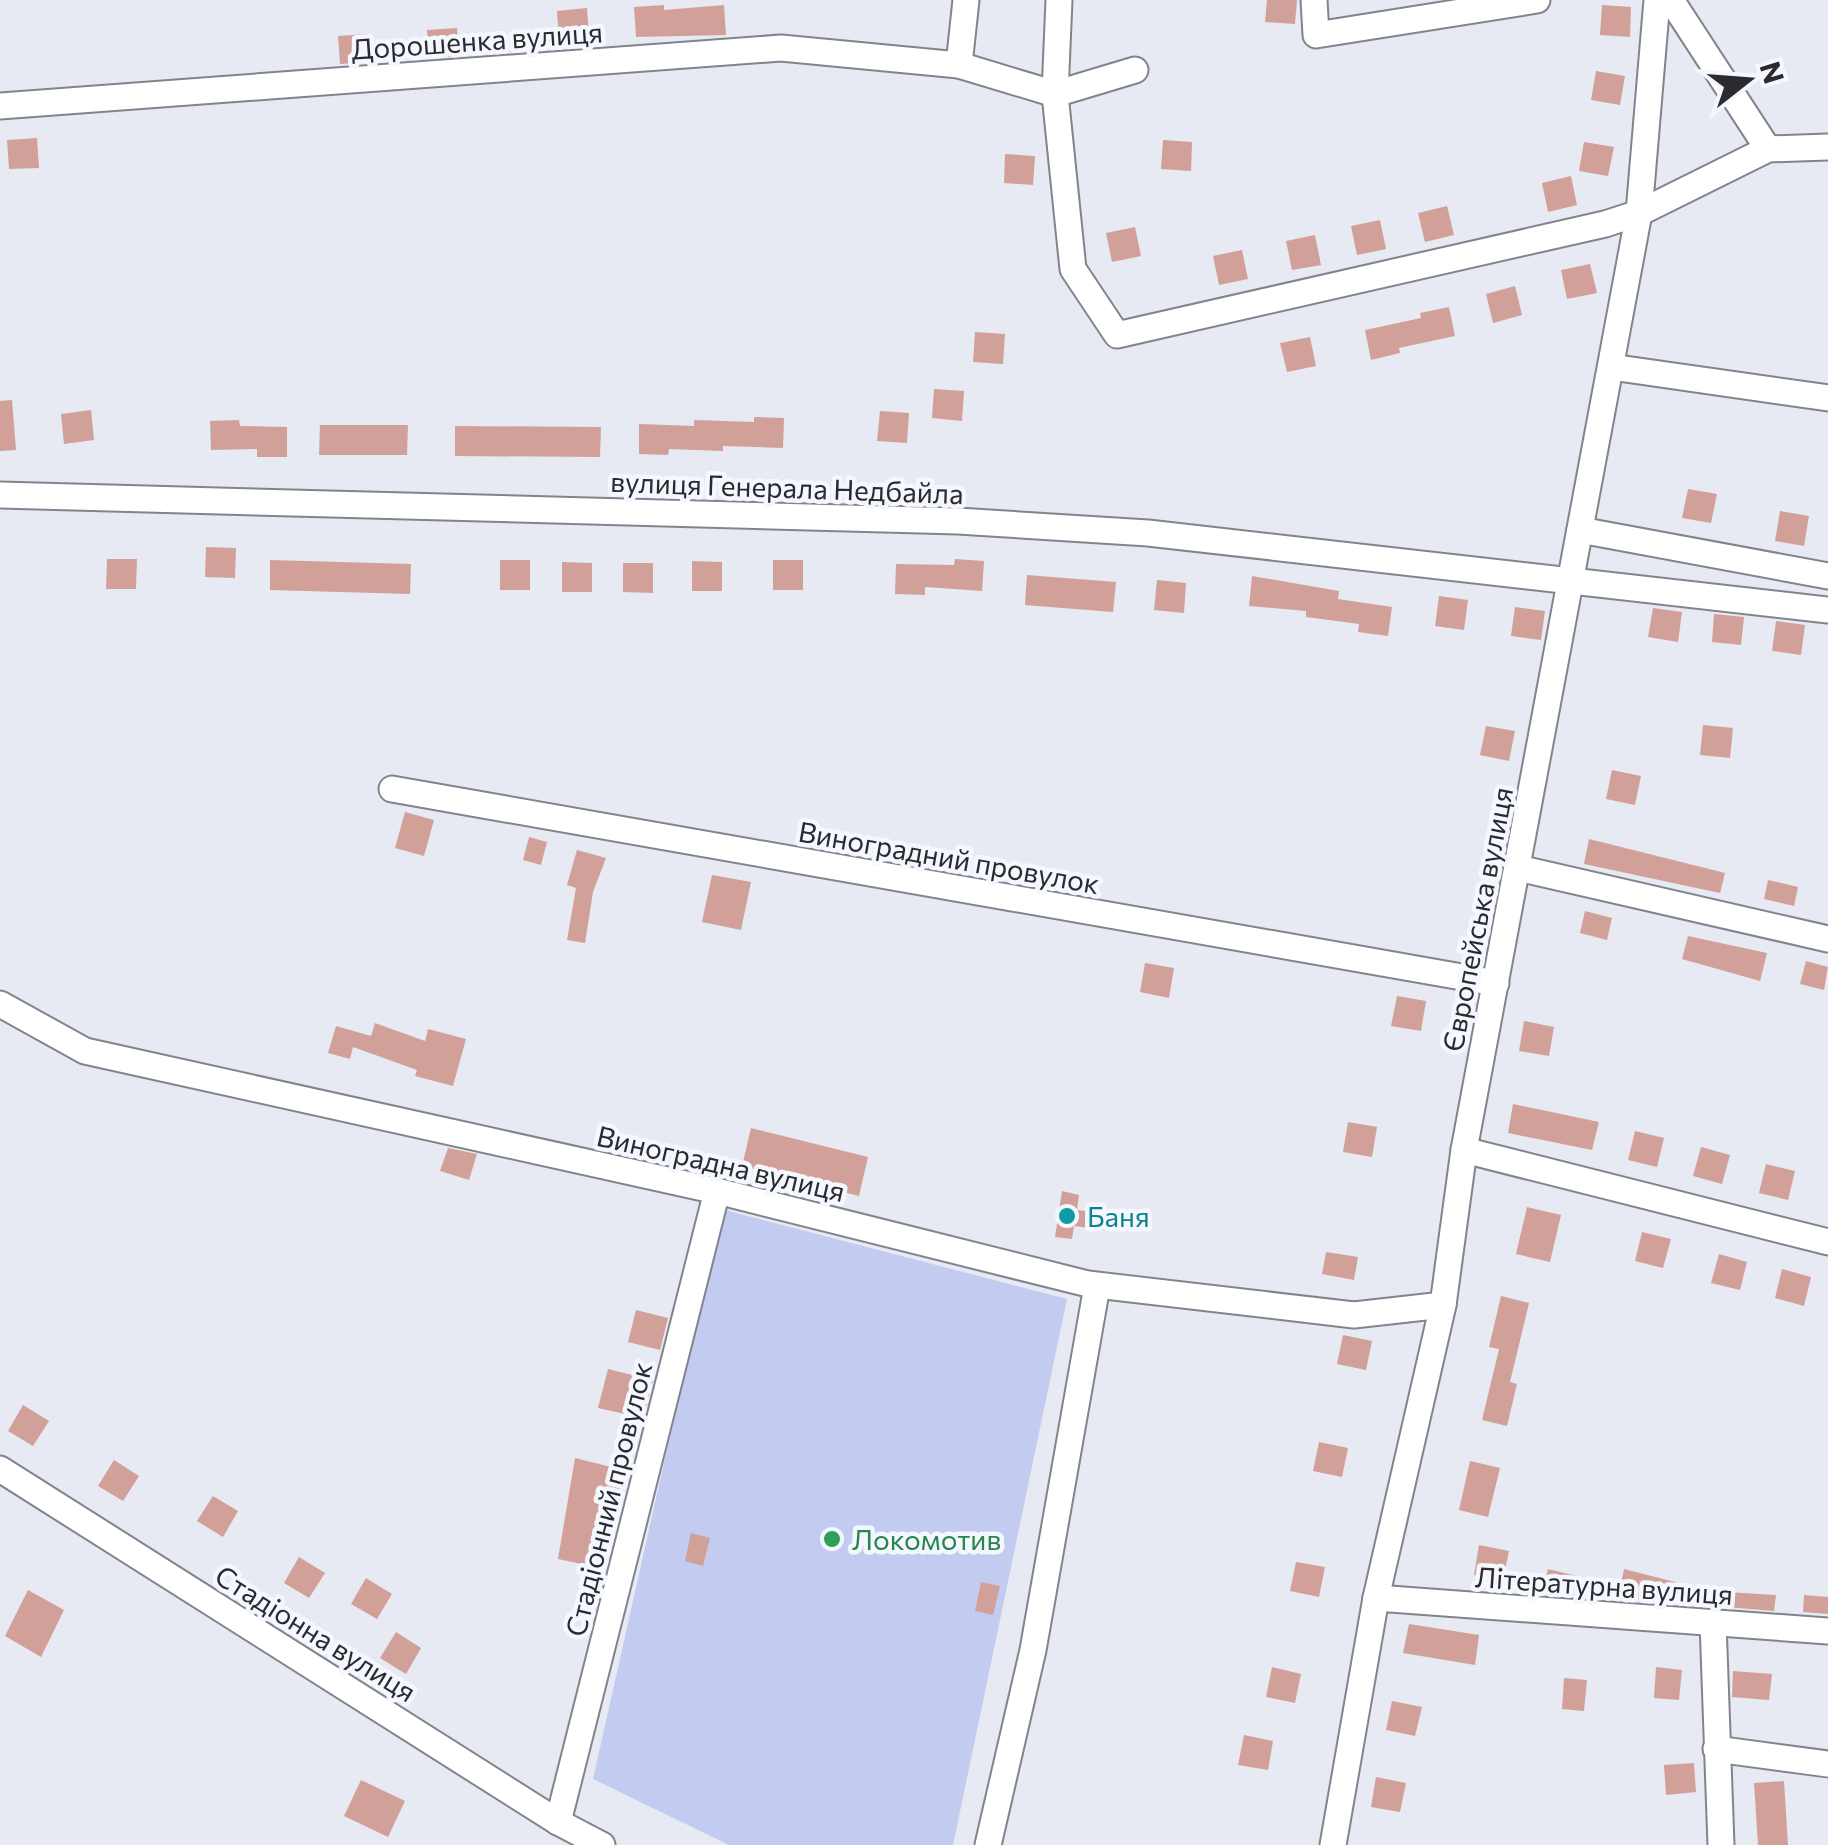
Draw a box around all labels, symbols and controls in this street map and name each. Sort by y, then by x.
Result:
street label: Дорошенка вулиця [350,14,604,66]
north arrow [1698,30,1798,130]
text: N [1754,57,1792,87]
street label: вулиця Генерала Недбайла [610,464,964,510]
street label: Європейська вулиця [1435,784,1519,1054]
street label: Виноградний провулок [796,814,1102,900]
street label: Виноградна вулиця [594,1118,848,1208]
place label: Баня [1087,1199,1150,1233]
marker: Баня [1056,1205,1078,1227]
street label: Стадіонний провулок [557,1358,659,1640]
place label: Локомотив [852,1522,1001,1556]
marker: Локомотив [821,1528,843,1550]
street label: Стадіонна вулиця [209,1558,423,1708]
street label: Літературна вулиця [1474,1559,1734,1611]

